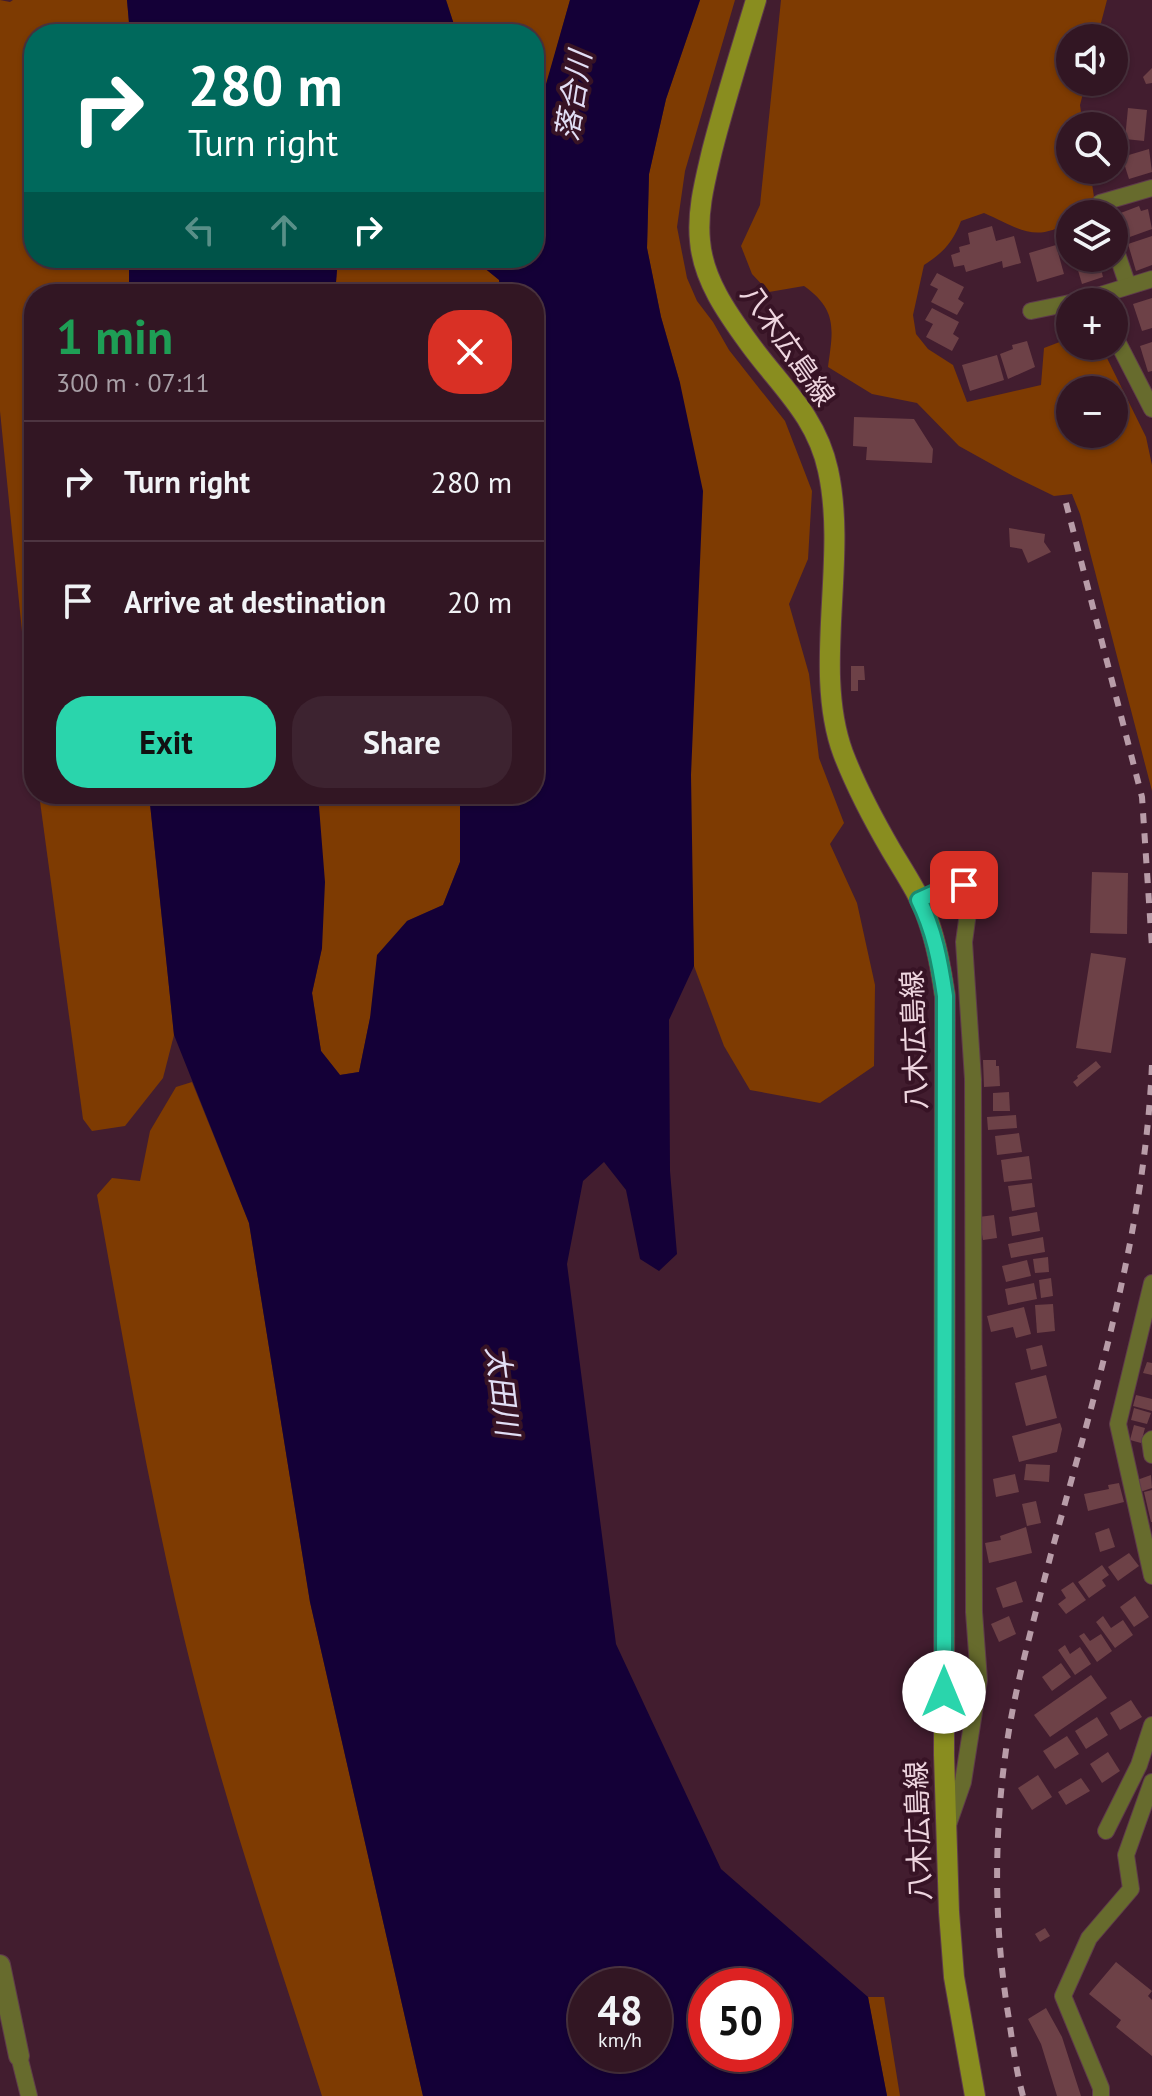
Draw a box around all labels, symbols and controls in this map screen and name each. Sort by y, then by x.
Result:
map controls [1056,24,1128,448]
button: sound [1056,24,1128,96]
water label: 落合川 [546,45,599,143]
text: 280 m [188,49,343,121]
icon: right [56,56,160,160]
button: search [1056,112,1128,184]
text: Turn right [188,119,338,166]
button: layers [1056,200,1128,272]
icon: left [178,208,222,252]
icon: ahead [262,208,306,252]
icon: right [346,208,390,252]
street label: 八木広島線 [733,277,844,413]
button: + [1056,288,1128,360]
text: 1 min [56,305,173,367]
button: close [428,310,512,394]
text: 300 m · 07:11 [56,366,210,399]
button: − [1056,376,1128,448]
icon: right [56,459,100,503]
text: Turn right [124,462,250,501]
text: 280 m [431,462,512,501]
icon: arrive [56,579,100,623]
text: Arrive at destination [124,582,386,621]
text: 20 m [447,582,512,621]
button: Exit [56,696,276,788]
button: Share [292,696,512,788]
pin [930,851,998,919]
icon: arrive [942,863,986,907]
street label: 八木広島線 [893,969,934,1111]
water label: 太田川 [479,1344,529,1441]
position arrow [902,1650,986,1734]
street label: 八木広島線 [897,1760,938,1902]
speed limit sign: 50 [688,1968,792,2072]
text: 48 [597,1984,643,2036]
text: km/h [598,2027,642,2053]

